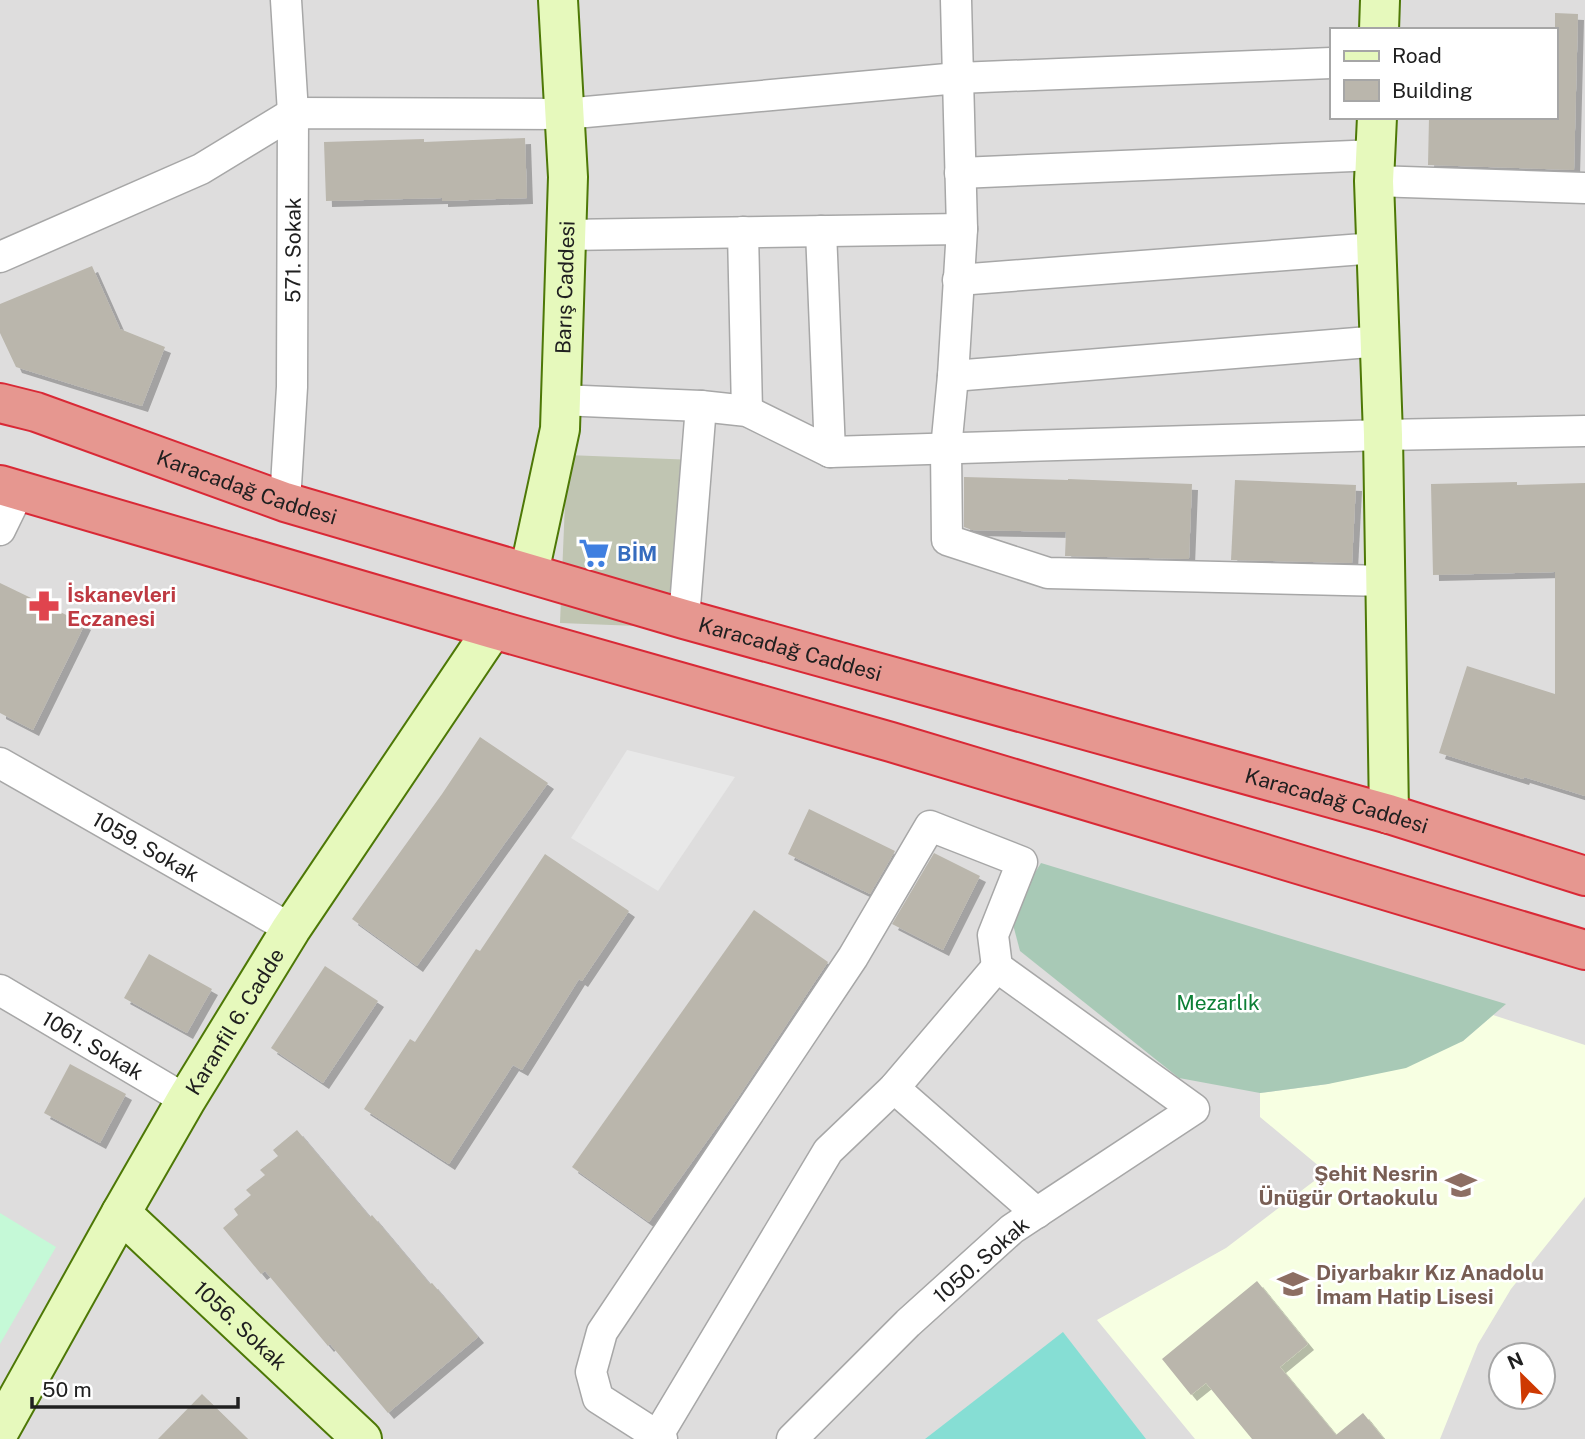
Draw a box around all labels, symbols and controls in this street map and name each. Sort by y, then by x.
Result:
legend [1330,28,1557,119]
text: Road [1392,43,1442,68]
text: Building [1392,78,1473,103]
street label: 571. Sokak [280,197,305,303]
street label: Barış Caddesi [550,220,579,354]
street label: Karacadağ Caddesi [153,444,340,529]
supermarket icon: BİM [577,536,611,570]
place label: BİM [617,541,657,566]
place label: İskanevleri Eczanesi [67,582,176,631]
pharmacy icon: İskanevleri Eczanesi [27,589,61,623]
street label: Karacadağ Caddesi [696,611,885,686]
street label: Karacadağ Caddesi [1242,762,1431,838]
street label: 1059. Sokak [88,806,204,887]
street label: Karanfil 6. Cadde [180,943,289,1099]
park label: Mezarlık [1176,990,1260,1015]
street label: 1061. Sokak [38,1005,148,1085]
place label: Şehit Nesrin Ünügür Ortaokulu [1258,1161,1438,1210]
school or university icon: Şehit Nesrin Ünügür Ortaokulu [1444,1168,1478,1202]
street label: 1050. Sokak [928,1212,1034,1308]
place label: Diyarbakır Kız Anadolu İmam Hatip Lisesi [1316,1260,1544,1309]
school or university icon: Diyarbakır Kız Anadolu İmam Hatip Lisesi [1276,1267,1310,1301]
street label: 1056. Sokak [189,1276,293,1375]
north arrow [1487,1341,1557,1411]
text: N [1504,1347,1526,1374]
scale bar [32,1366,238,1410]
text: 50 m [42,1377,92,1402]

